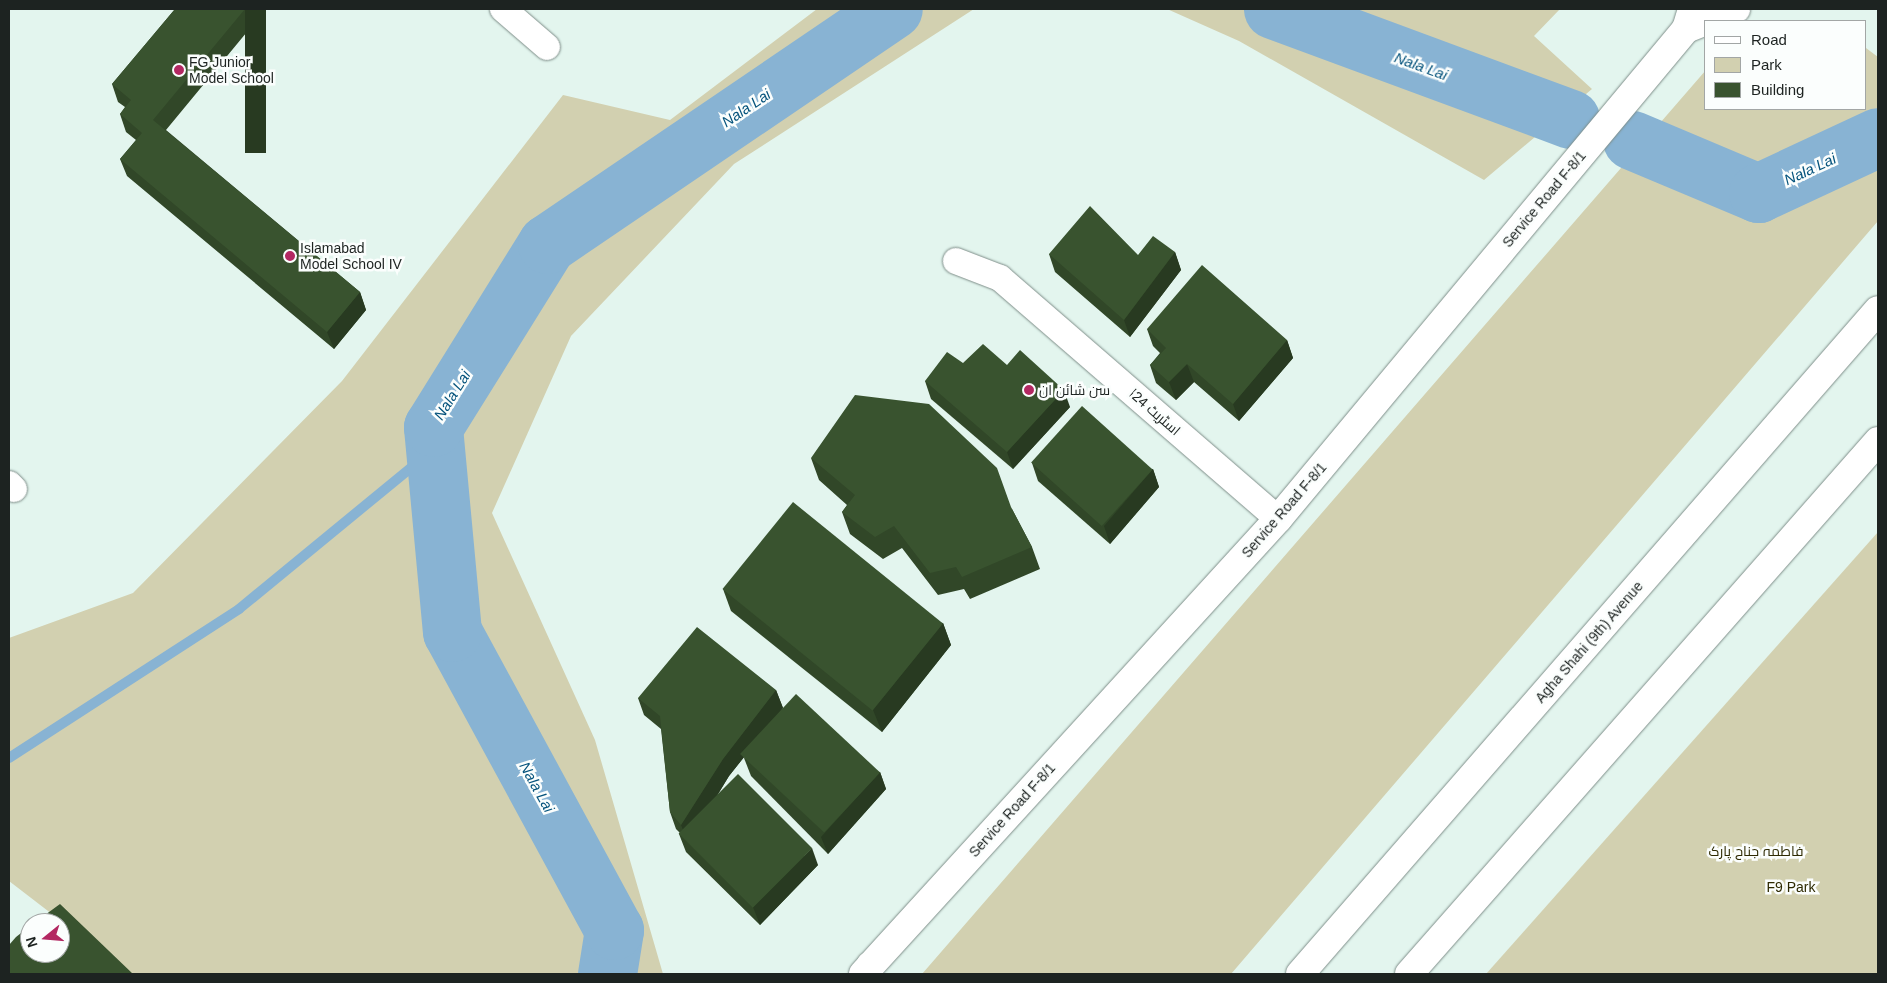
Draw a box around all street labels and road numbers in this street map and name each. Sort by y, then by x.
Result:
street label: Service Road F-8/1 [1499,147,1589,251]
street label: اسٹریٹ 24ا [1126,385,1184,439]
street label: Service Road F-8/1 [1238,459,1330,561]
street label: Agha Shahi (9th) Avenue [1531,578,1647,706]
street label: Service Road F-8/1 [965,760,1059,860]

